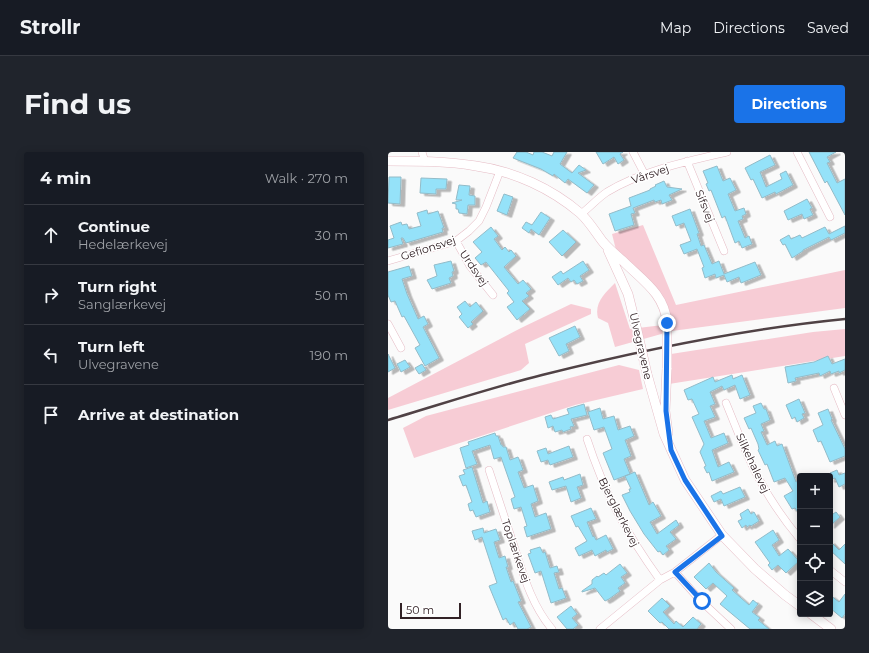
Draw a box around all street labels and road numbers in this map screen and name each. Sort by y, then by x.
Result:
street label: Vårsvej [629,161,671,187]
street label: Sifsvej [692,188,718,224]
street label: Gefionsvej [399,233,457,263]
street label: Urdsvej [456,247,492,289]
street label: Ulvegravene [626,311,656,381]
street label: Silkehalevej [733,431,773,495]
street label: Bjerglærkevej [595,475,643,549]
street label: Toplærkevej [499,517,533,585]

